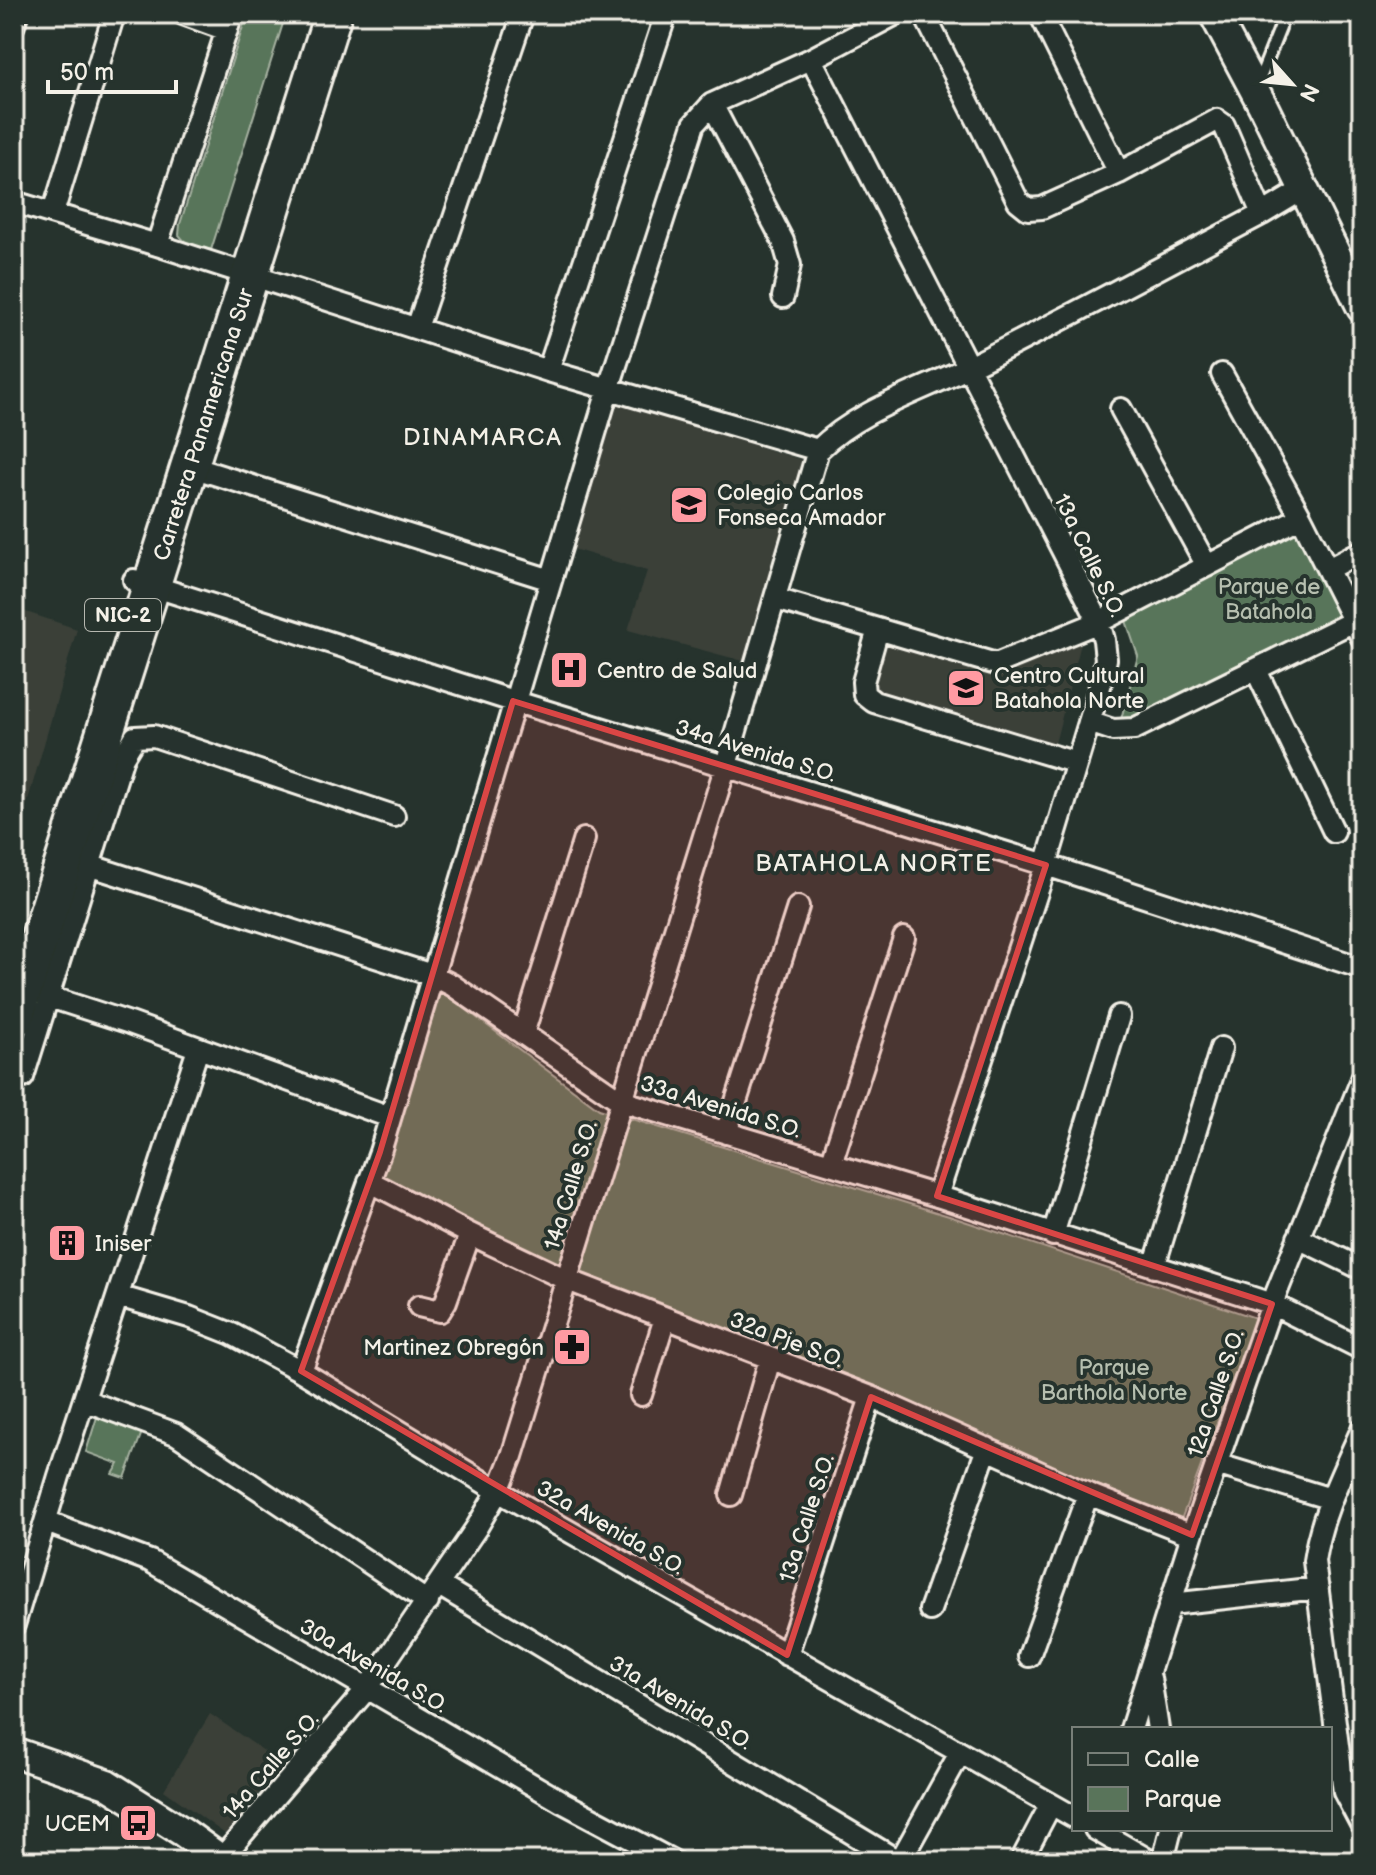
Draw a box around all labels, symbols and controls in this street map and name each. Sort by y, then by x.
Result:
scale bar [48,44,176,94]
north arrow [1252,44,1332,124]
text: 50 m [60,58,114,87]
text: N [1293,79,1324,106]
street label: Carretera Panamericana Sur [148,284,260,564]
district label: DINAMARCA [403,423,563,452]
place label: Colegio Carlos Fonseca Amador [717,480,887,532]
school or university icon: Colegio Carlos Fonseca Amador [668,484,710,526]
street label: 13a Calle S.O. [1047,490,1130,622]
park label: Parque de Batahola [1218,574,1320,626]
road number: NIC-2 [85,599,161,631]
hospital icon: Centro de Salud [548,649,590,691]
place label: Centro de Salud [597,658,757,685]
place label: Centro Cultural Batahola Norte [994,663,1144,715]
school or university icon: Centro Cultural Batahola Norte [945,667,987,709]
street label: 34a Avenida S.O. [672,714,839,789]
district label: BATAHOLA NORTE [755,849,993,878]
street label: 33a Avenida S.O. [637,1070,804,1145]
street label: 14a Calle S.O. [539,1118,604,1253]
building icon: Iniser [46,1222,88,1264]
place label: Iniser [95,1231,152,1258]
street label: 32a Pje S.O. [726,1306,847,1374]
pharmacy icon: Martinez Obregón [551,1326,593,1368]
street label: 12a Calle S.O. [1182,1326,1251,1461]
place label: Martinez Obregón [363,1335,544,1362]
park label: Parque Barthola Norte [1041,1355,1187,1407]
street label: 13a Calle S.O. [774,1451,841,1586]
street label: 32a Avenida S.O. [532,1475,689,1582]
street label: 30a Avenida S.O. [295,1613,452,1720]
street label: 31a Avenida S.O. [604,1650,757,1757]
street label: 14a Calle S.O. [217,1707,325,1825]
legend [1072,1727,1332,1831]
text: Calle [1144,1745,1199,1774]
text: Parque [1144,1785,1222,1814]
bus stop icon: UCEM [117,1802,159,1844]
place label: UCEM [45,1811,110,1838]

